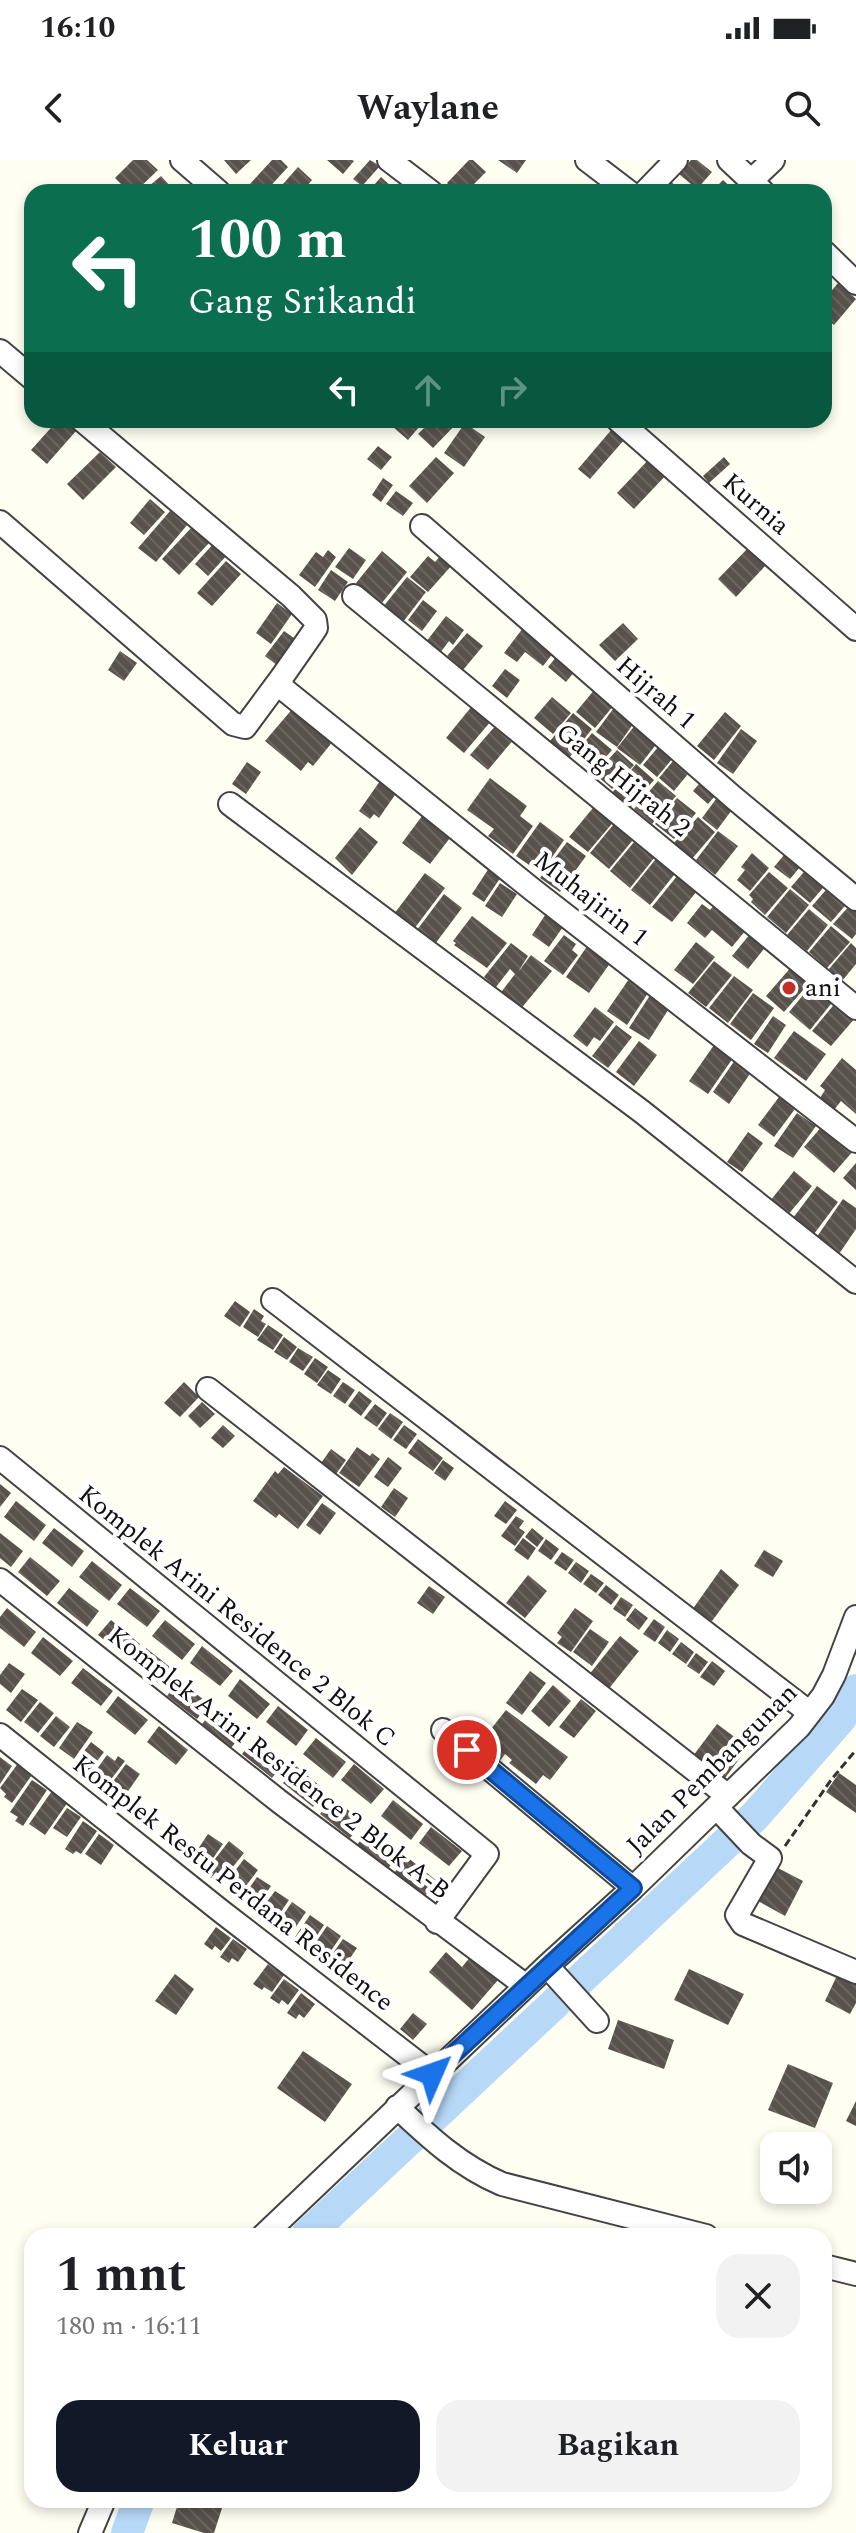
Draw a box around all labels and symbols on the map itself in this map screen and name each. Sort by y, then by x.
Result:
street label: Kurnia [713,463,799,545]
street label: Hijrah 1 [607,647,705,739]
street label: Gang Hijrah 2 [547,713,699,847]
street label: Muhajirin 1 [525,841,657,957]
place label: ani [805,968,841,1008]
marker: ani [780,979,798,997]
street label: Komplek Arini Residence 2 Blok C [69,1475,405,1757]
street label: Komplek Arini Residence 2 Blok A-B [99,1616,459,1910]
street label: Jalan Pembangunan [617,1674,807,1864]
pin [433,1716,501,1784]
street label: Komplek Restu Perdana Residence [64,1745,402,2021]
position arrow [390,2032,474,2116]

